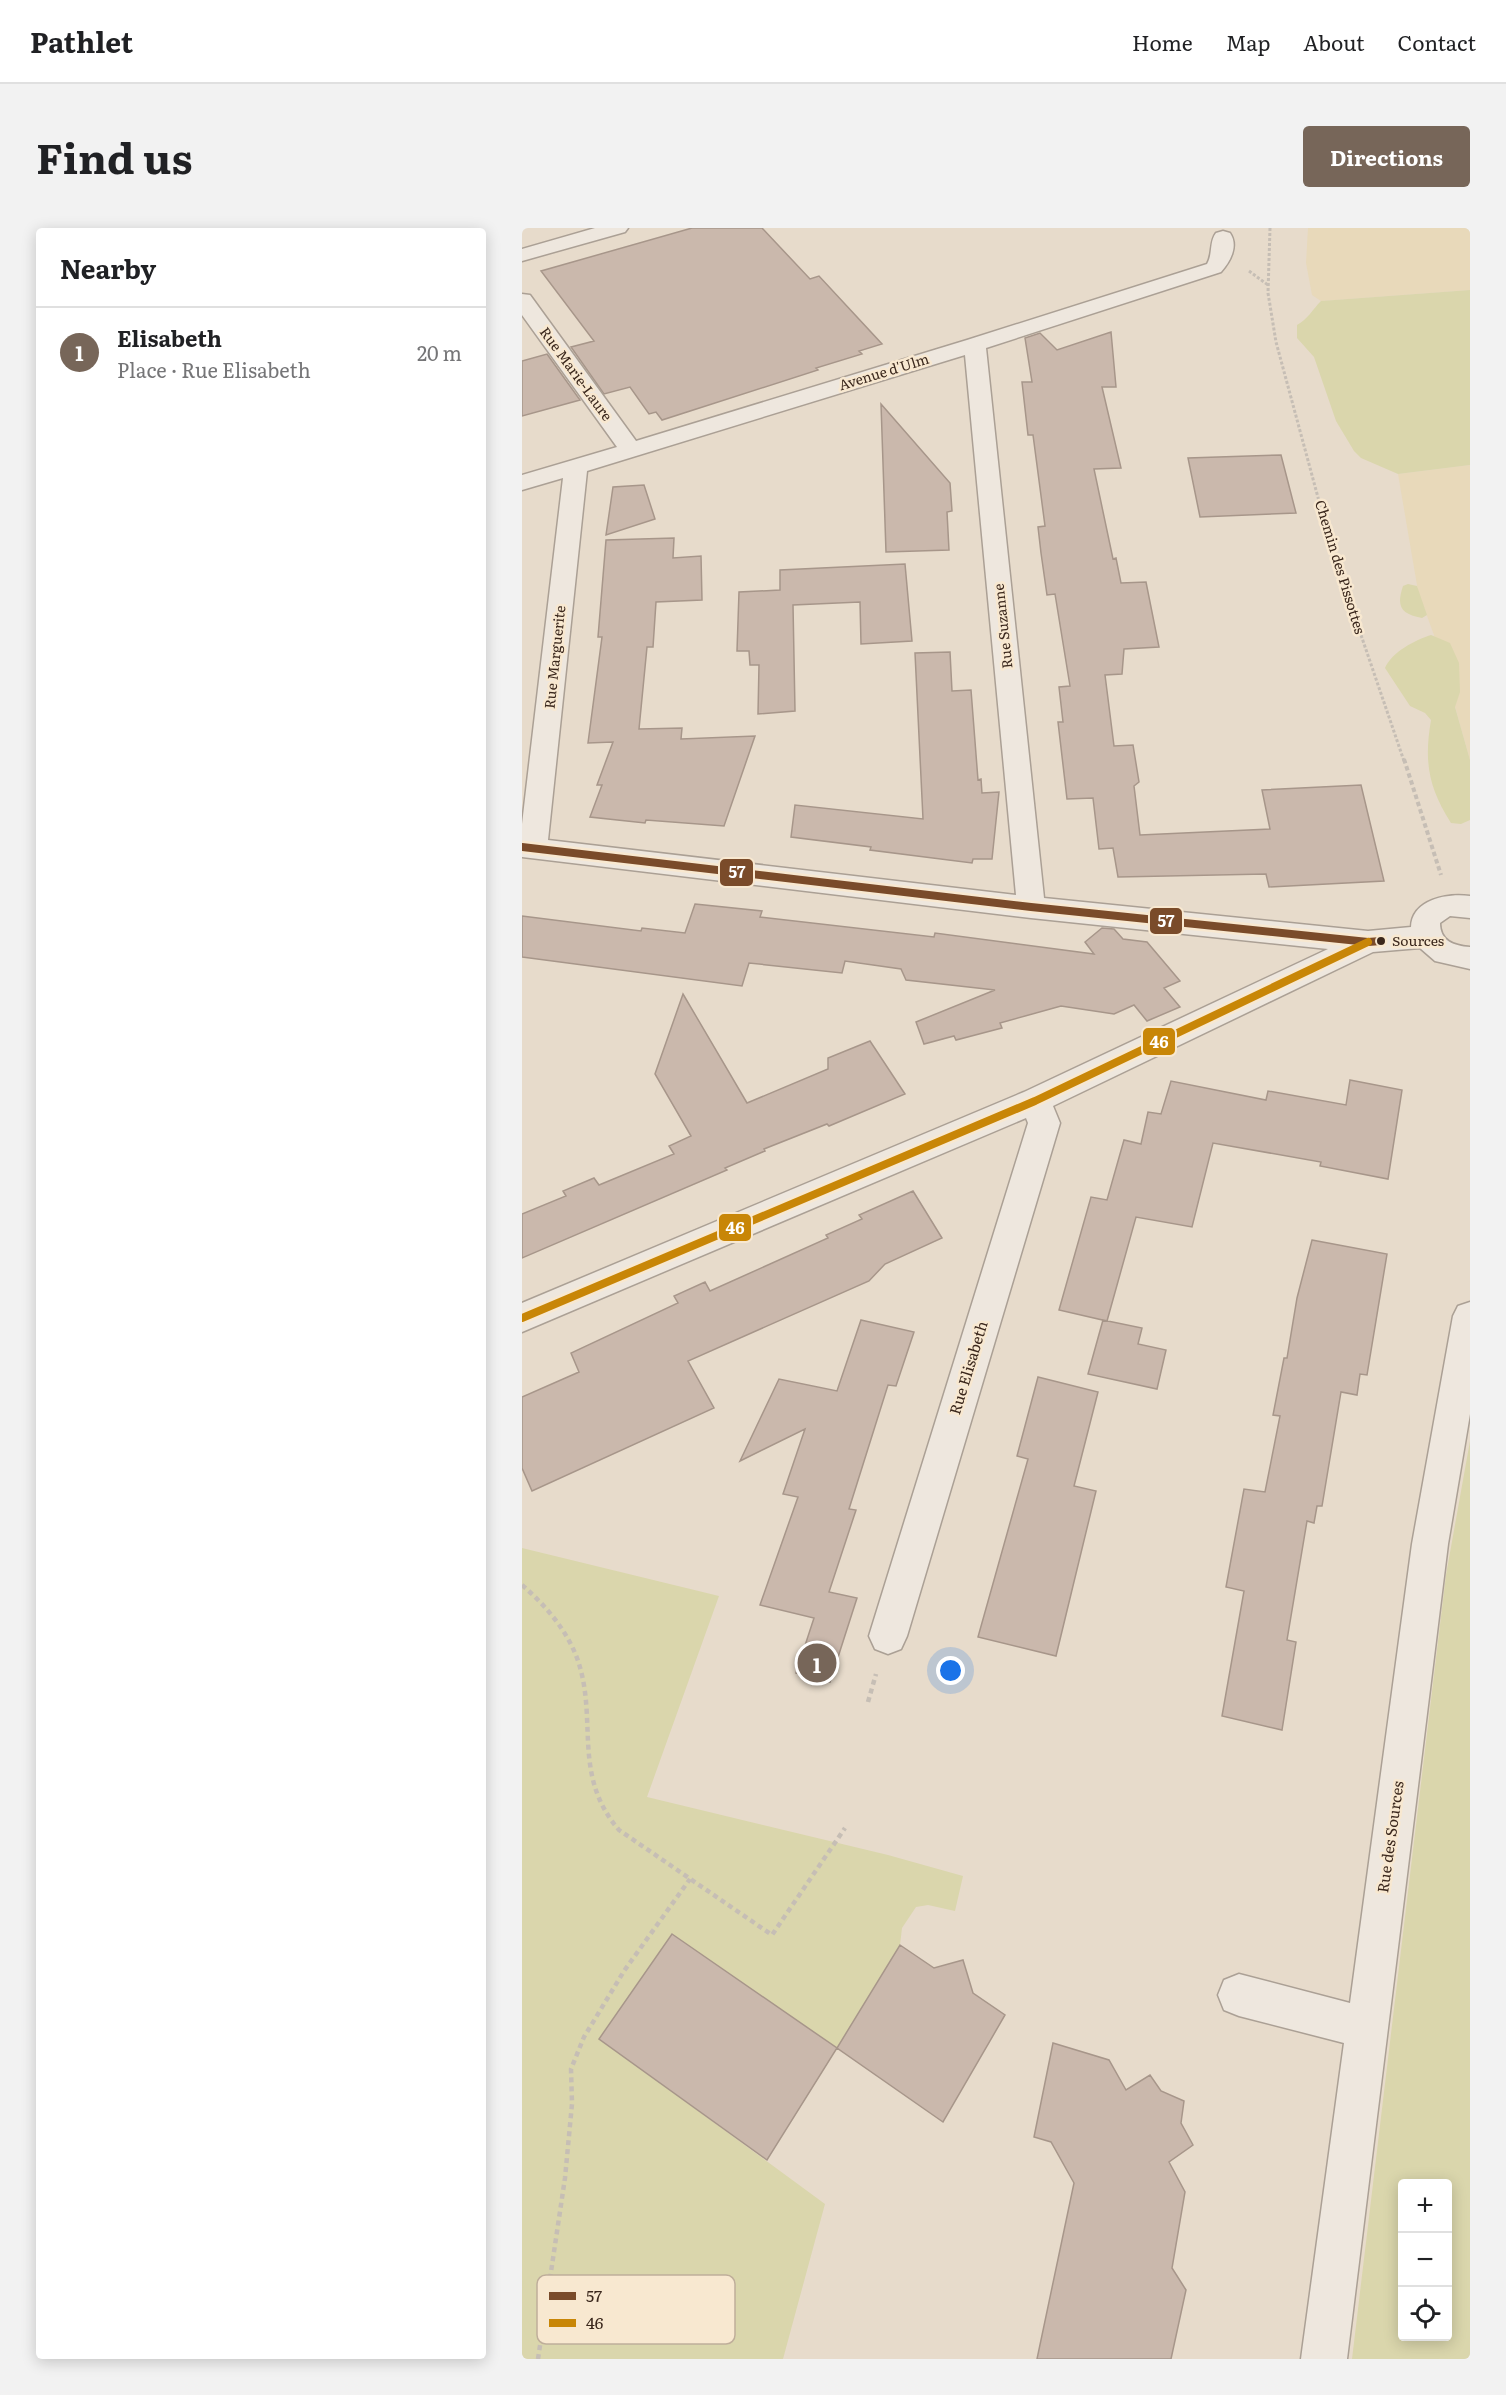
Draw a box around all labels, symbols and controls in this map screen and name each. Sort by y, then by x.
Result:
text: Pathlet [30,20,133,62]
text: Home [1132,26,1193,57]
text: Map [1226,26,1270,57]
text: About [1303,26,1365,57]
text: Contact [1398,26,1476,57]
text: Find us [36,125,193,187]
button: Directions [1303,126,1470,187]
text: Nearby [60,248,156,287]
text: Elisabeth [117,321,222,354]
street label: Rue Marie-Laure [536,322,618,425]
text: 1 [75,337,84,367]
text: 20 m [417,337,462,367]
street label: Avenue d'Ulm [836,348,932,394]
text: Place · Rue Elisabeth [117,354,311,384]
street label: Chemin des Pissottes [1311,497,1371,636]
street label: Rue Suzanne [988,583,1016,670]
street label: Rue Marguerite [539,604,569,710]
line badge: 57 [719,858,754,887]
text: 57 [728,859,746,883]
line badge: 57 [1149,907,1183,935]
text: 57 [1157,908,1175,932]
place label: Sources [1392,930,1444,950]
marker: Sources [1375,935,1387,947]
line badge: 46 [1142,1027,1176,1056]
text: 46 [1150,1029,1169,1053]
line badge: 46 [718,1213,752,1242]
text: 46 [726,1215,745,1239]
street label: Rue Elisabeth [942,1318,993,1417]
pin: 1 [798,1640,836,1686]
your location [936,1656,965,1685]
street label: Rue des Sources [1370,1779,1409,1894]
map controls [1398,2179,1452,2341]
button: + [1398,2179,1452,2233]
button: − [1398,2233,1452,2287]
legend [537,2275,735,2344]
text: 57 [586,2283,602,2307]
button: locate [1398,2287,1452,2341]
text: 46 [586,2310,604,2334]

